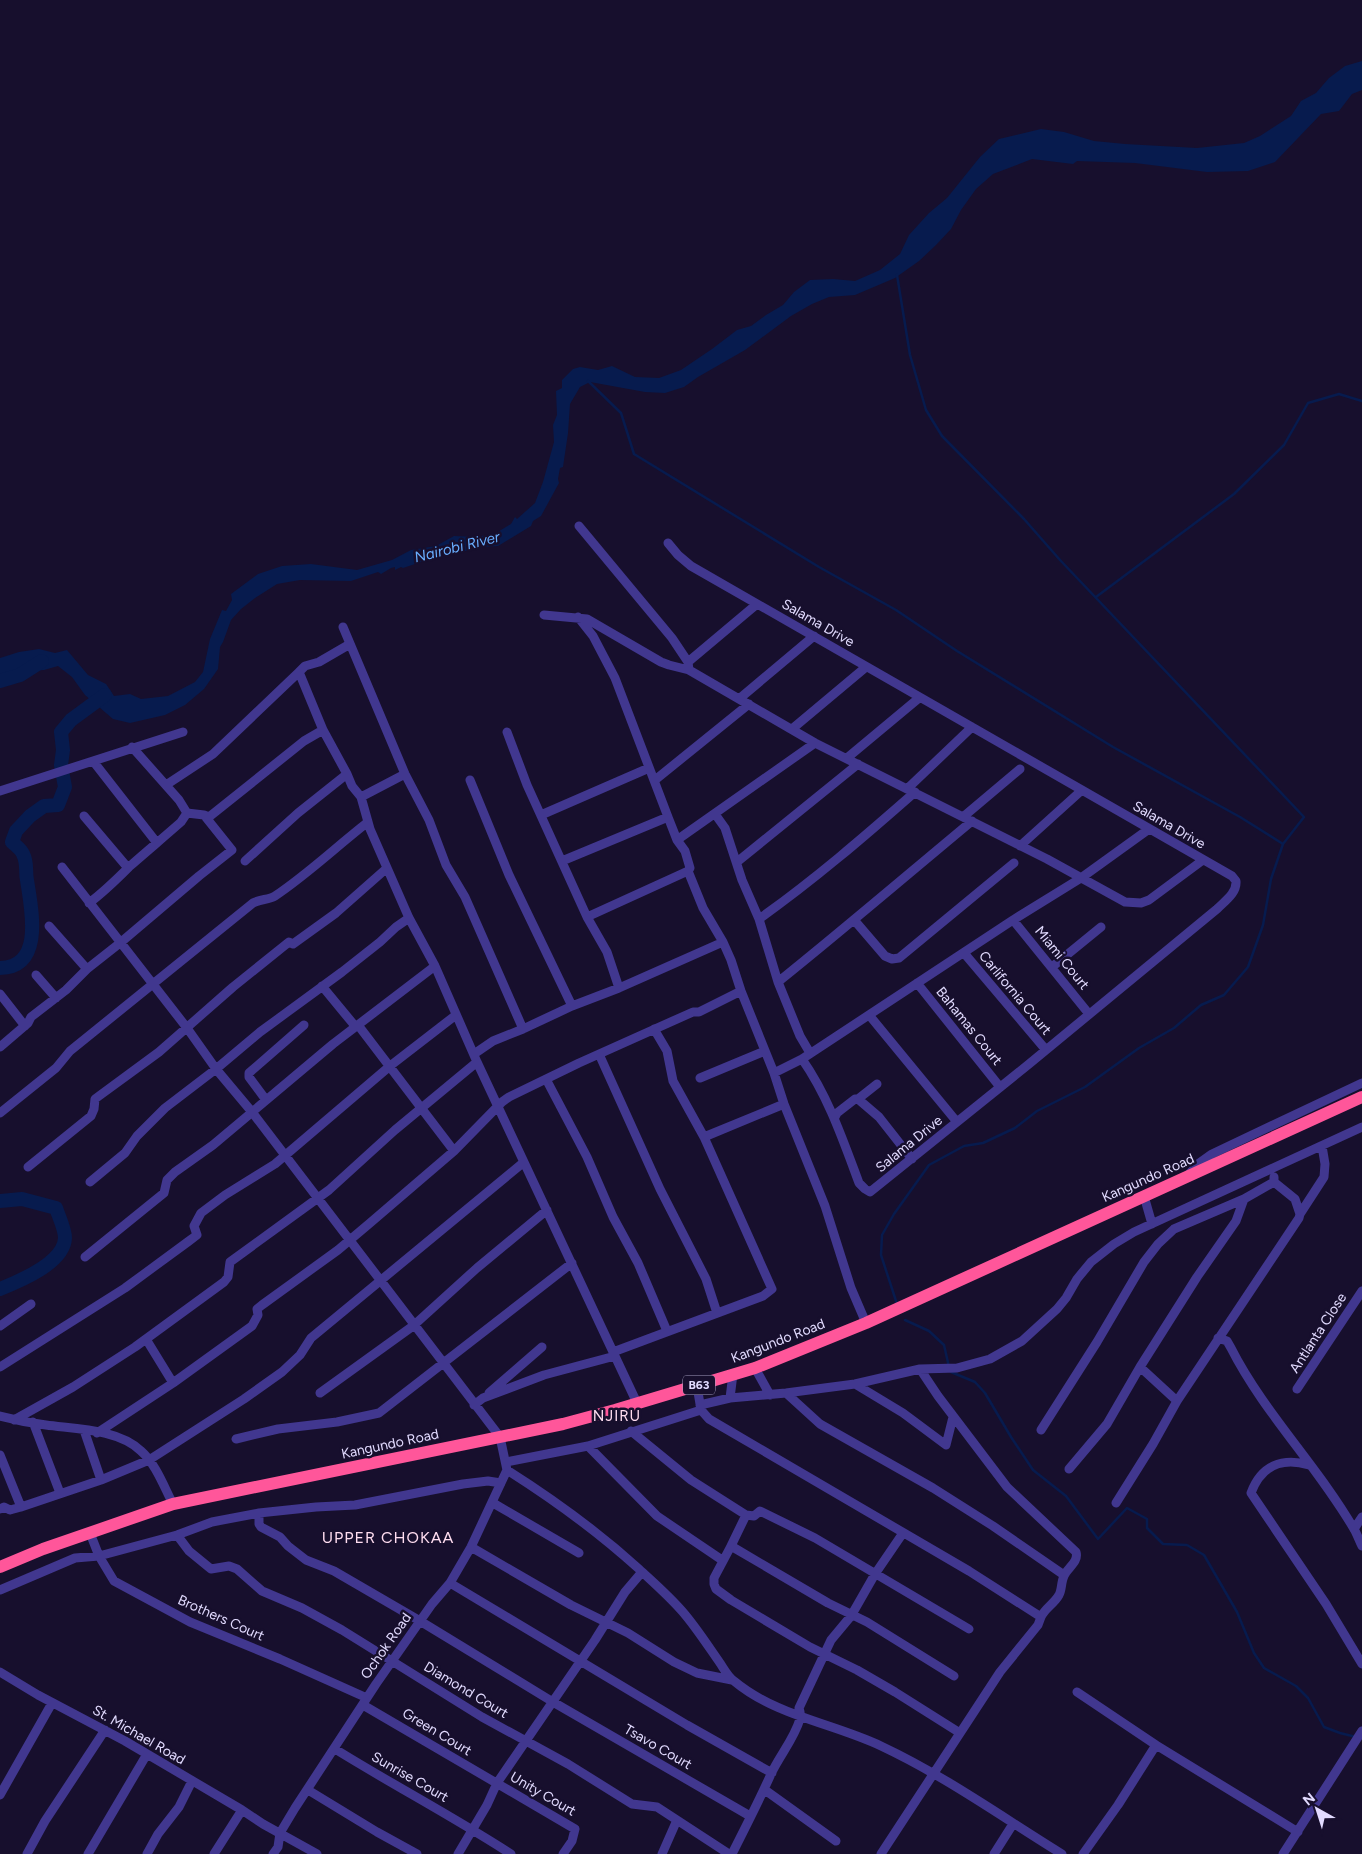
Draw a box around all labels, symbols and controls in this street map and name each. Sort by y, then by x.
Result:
water label: Nairobi River [412,527,503,566]
street label: Salama Drive [779,595,858,651]
street label: Salama Drive [1130,797,1209,853]
street label: Miami Court [1031,923,1093,993]
street label: Carlifornia Court [975,948,1055,1038]
street label: Bahamas Court [932,983,1006,1069]
street label: Salama Drive [872,1112,946,1176]
street label: Kangundo Road [1099,1150,1197,1206]
street label: Antlanta Close [1286,1290,1350,1376]
street label: Kangundo Road [729,1315,827,1367]
road number: B63 [683,1376,715,1394]
district label: NJIRU [593,1407,641,1425]
street label: Kangundo Road [340,1425,440,1463]
district label: UPPER CHOKAA [322,1528,454,1547]
street label: Brothers Court [175,1591,267,1645]
street label: Ochok Road [357,1610,415,1682]
street label: Diamond Court [421,1658,511,1722]
street label: St. Michael Road [90,1702,188,1768]
street label: Green Court [399,1705,475,1759]
street label: Tsavo Court [621,1721,695,1773]
street label: Sunrise Court [369,1748,451,1806]
street label: Unity Court [507,1768,579,1820]
north arrow [1292,1784,1342,1834]
text: N [1300,1789,1319,1809]

